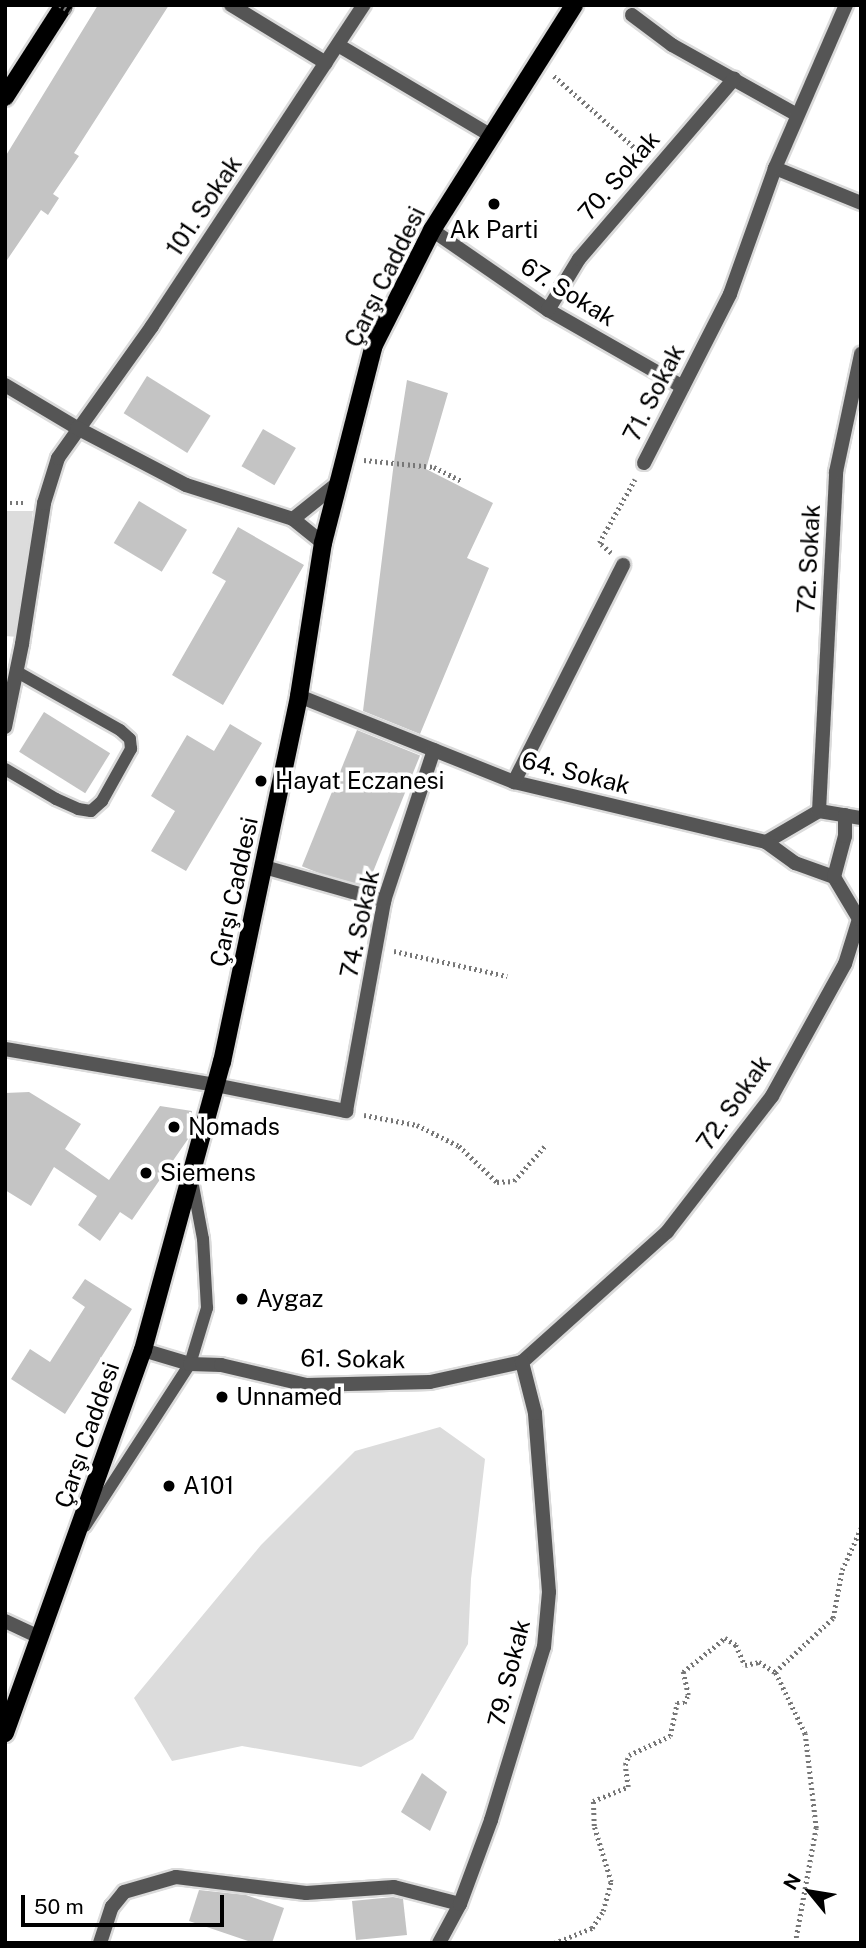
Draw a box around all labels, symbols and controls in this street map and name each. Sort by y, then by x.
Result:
street label: 70. Sokak [572,125,666,227]
street label: 101. Sokak [160,150,248,262]
marker: Ak Parti [486,196,502,212]
street label: Çarşı Caddesi [339,202,431,352]
place label: Ak Parti [450,216,538,244]
street label: 67. Sokak [515,251,621,333]
street label: 71. Sokak [617,339,691,447]
street label: 72. Sokak [792,503,826,615]
street label: 64. Sokak [519,746,633,800]
place label: Hayat Eczanesi [275,767,445,795]
marker: Hayat Eczanesi [253,773,269,789]
street label: Çarşı Caddesi [204,814,264,970]
street label: 74. Sokak [335,867,385,981]
street label: 72. Sokak [691,1050,777,1156]
place label: Nomads [188,1113,280,1141]
marker: Nomads [166,1119,182,1135]
place label: Siemens [160,1159,256,1187]
marker: Siemens [138,1165,154,1181]
place label: Aygaz [256,1285,323,1313]
marker: Aygaz [234,1291,250,1307]
street label: 61. Sokak [300,1344,406,1374]
street label: Çarşı Caddesi [49,1358,125,1512]
place label: Unnamed [236,1383,342,1411]
marker: Unnamed [214,1389,230,1405]
place label: A101 [183,1472,234,1500]
marker: A101 [161,1478,177,1494]
street label: 79. Sokak [482,1616,536,1730]
north arrow [775,1857,845,1927]
text: N [779,1870,805,1893]
scale bar [24,1882,228,1926]
text: 50 m [34,1894,84,1919]

